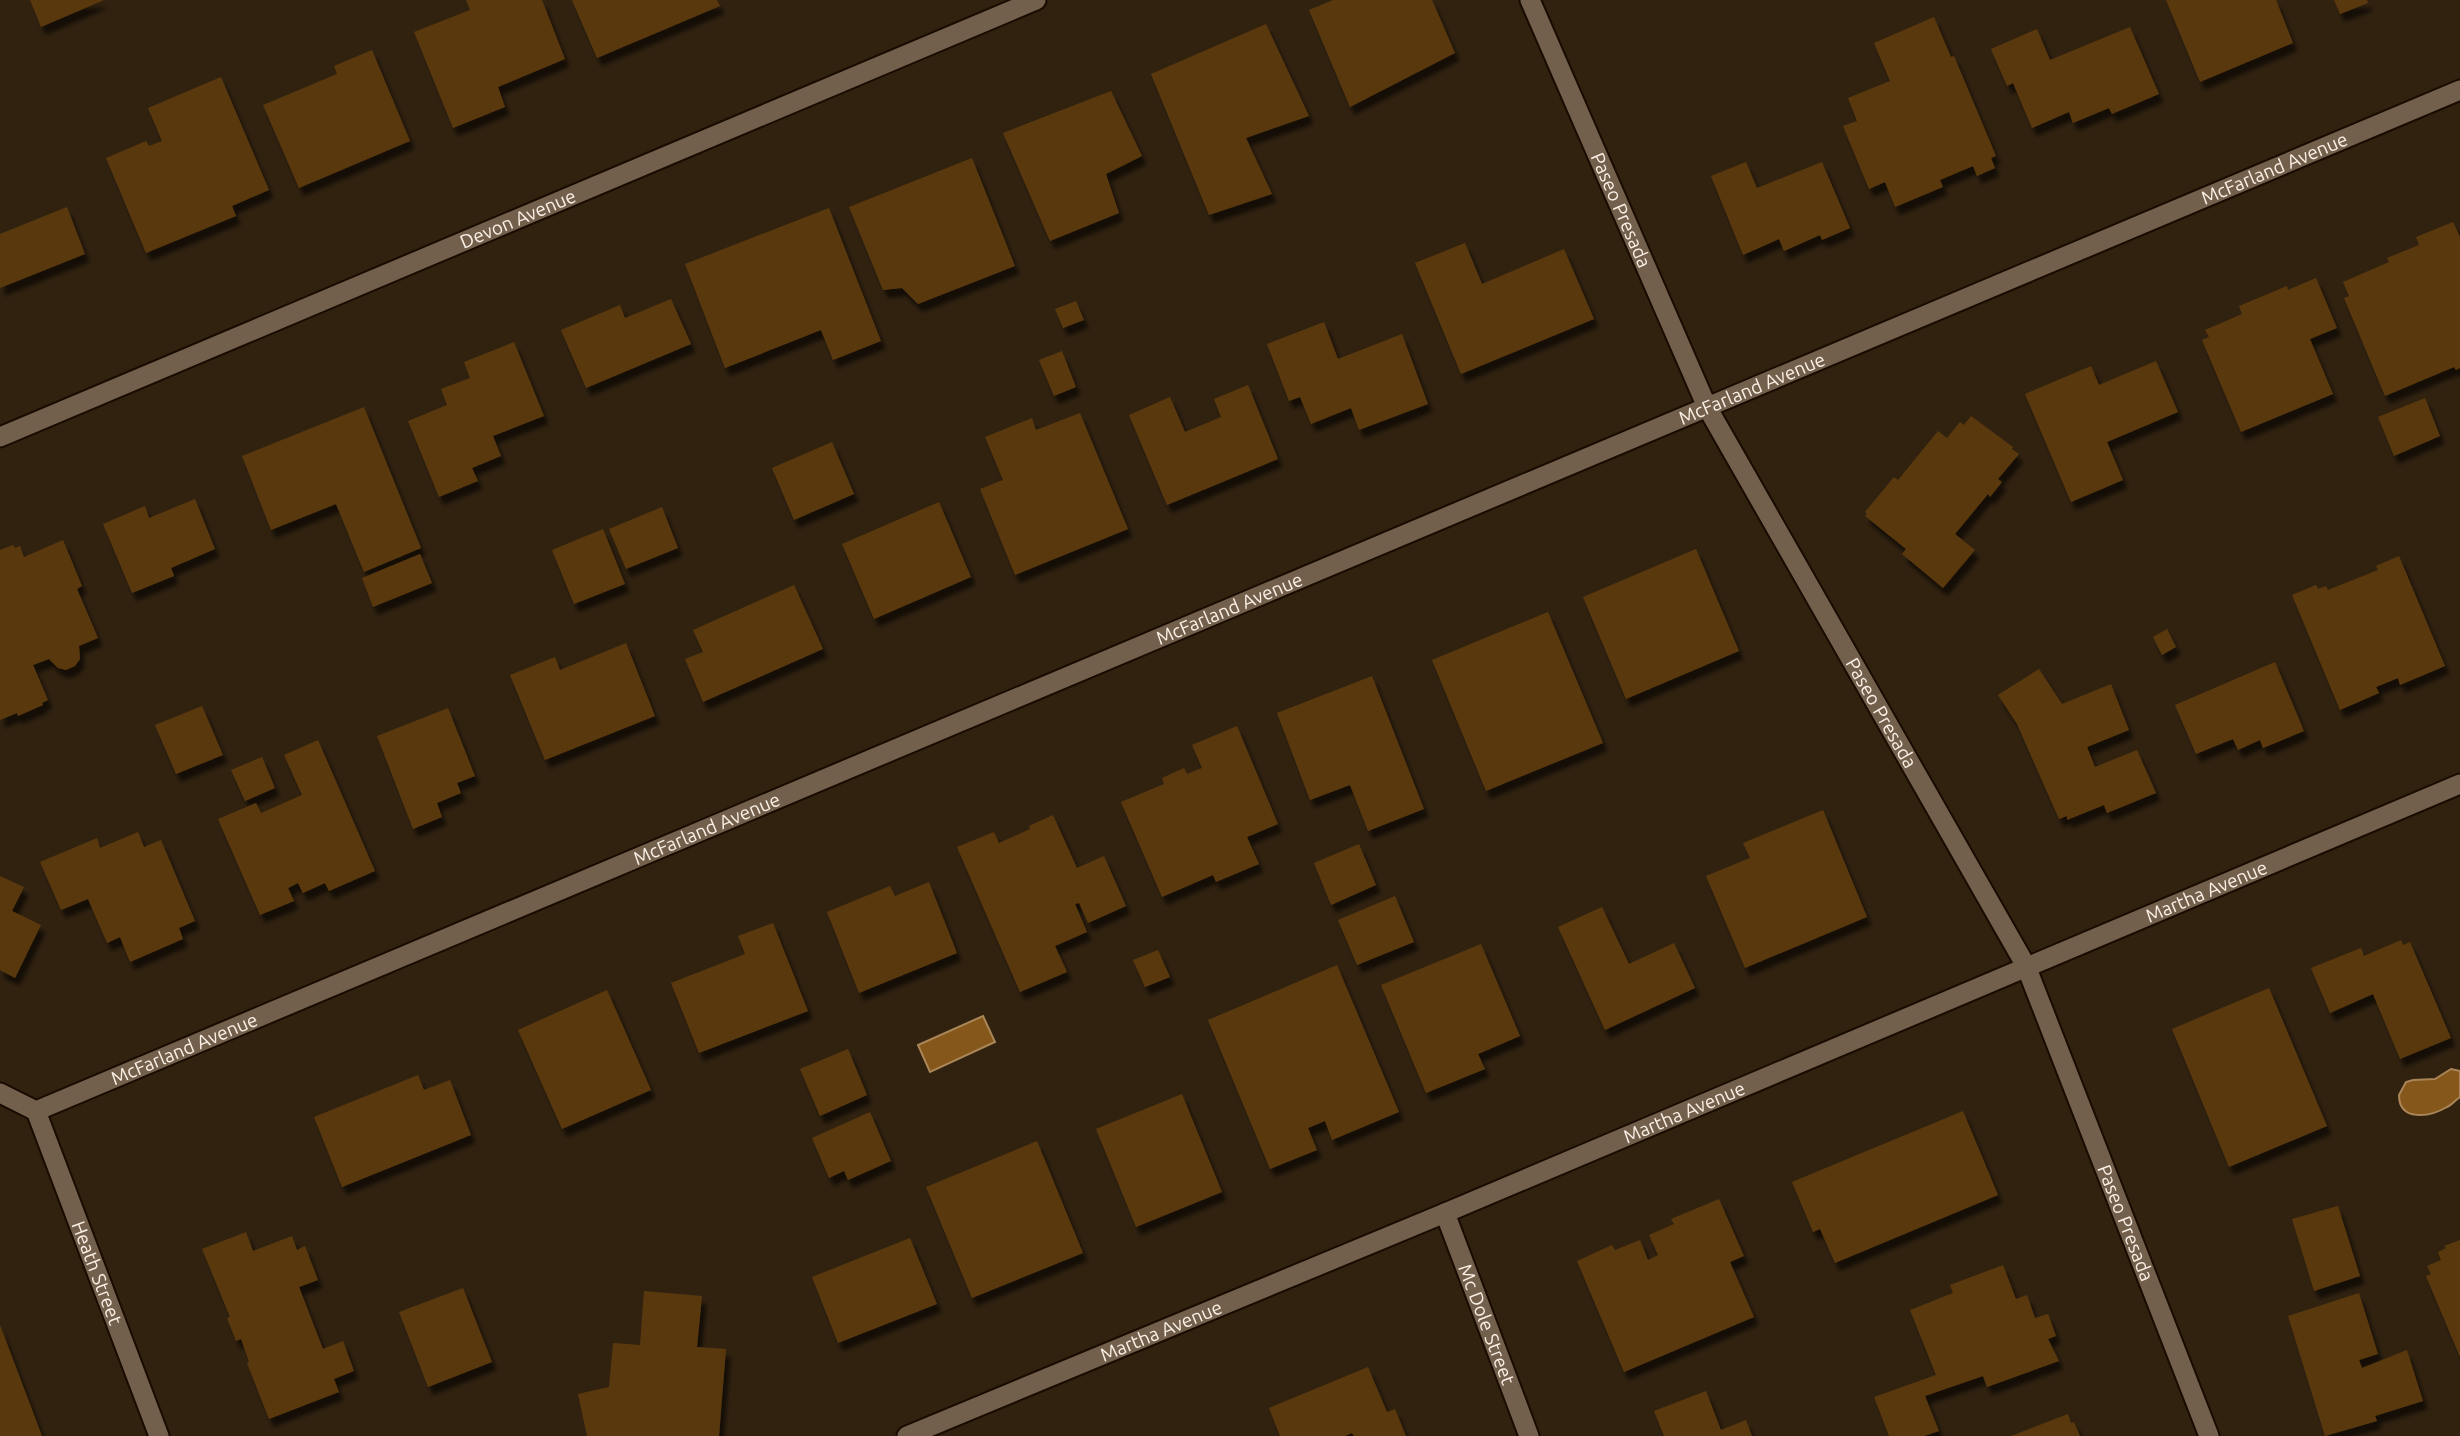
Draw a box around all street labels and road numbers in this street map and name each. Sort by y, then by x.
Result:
street label: McFarland Avenue [2198,128,2351,209]
street label: Paseo Presada [1587,149,1656,271]
street label: Devon Avenue [457,184,579,253]
street label: McFarland Avenue [1675,348,1828,429]
street label: McFarland Avenue [1153,568,1306,649]
street label: Paseo Presada [1841,654,1922,772]
street label: McFarland Avenue [630,788,783,869]
street label: Martha Avenue [2142,856,2271,927]
street label: McFarland Avenue [108,1008,261,1089]
street label: Martha Avenue [1620,1076,1748,1147]
street label: Paseo Presada [2093,1161,2159,1284]
street label: Heath Street [68,1218,127,1328]
street label: Mc Dole Street [1454,1261,1520,1388]
street label: Martha Avenue [1097,1296,1225,1366]

